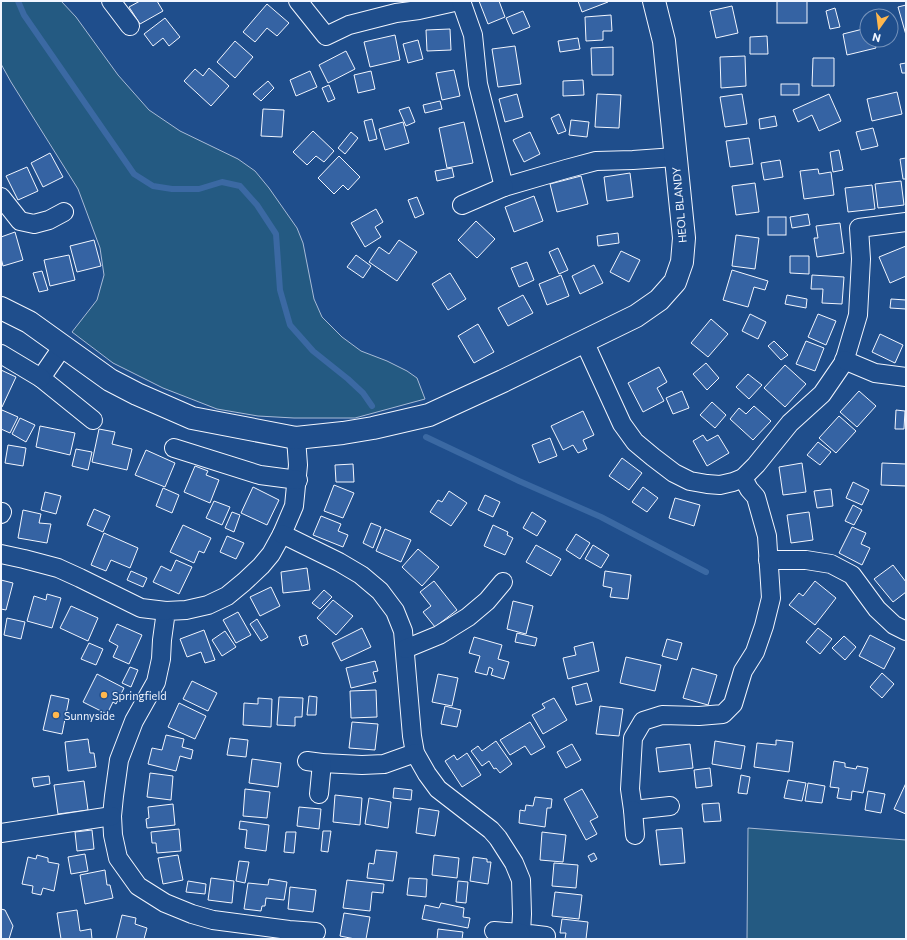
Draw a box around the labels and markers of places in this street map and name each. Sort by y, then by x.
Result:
place label: Springfield [112,689,167,702]
marker: Springfield [99,690,109,700]
place label: Sunnyside [64,709,115,722]
marker: Sunnyside [51,710,61,720]

